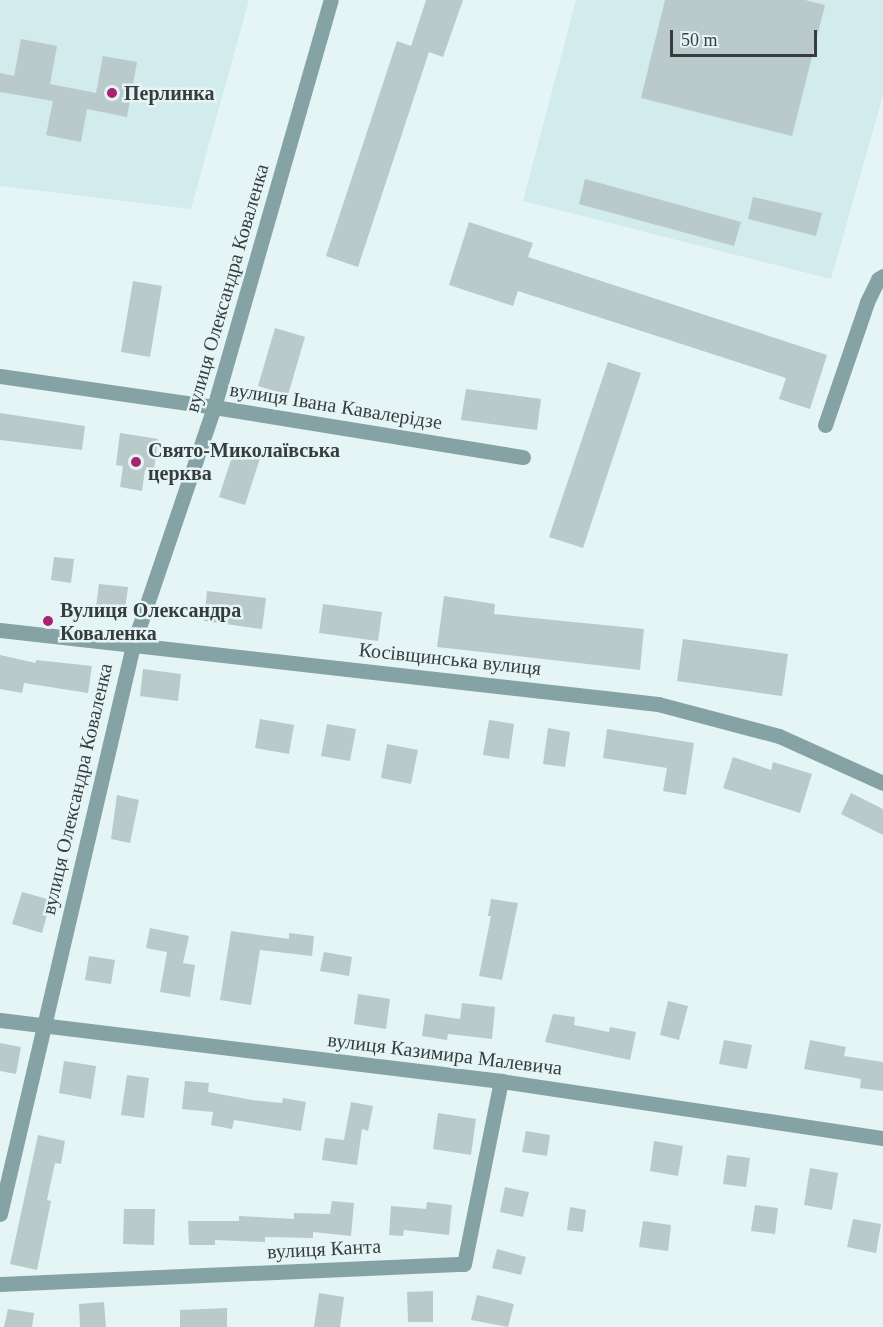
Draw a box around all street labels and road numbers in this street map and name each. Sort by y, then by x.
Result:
street label: вулиця Олександра Коваленка [180,161,274,415]
street label: вулиця Івана Кавалерідзе [228,377,444,435]
street label: Косівщинська вулиця [358,637,542,681]
street label: вулиця Олександра Коваленка [36,661,118,917]
street label: вулиця Казимира Малевича [326,1028,564,1080]
street label: вулиця Канта [266,1234,382,1264]

